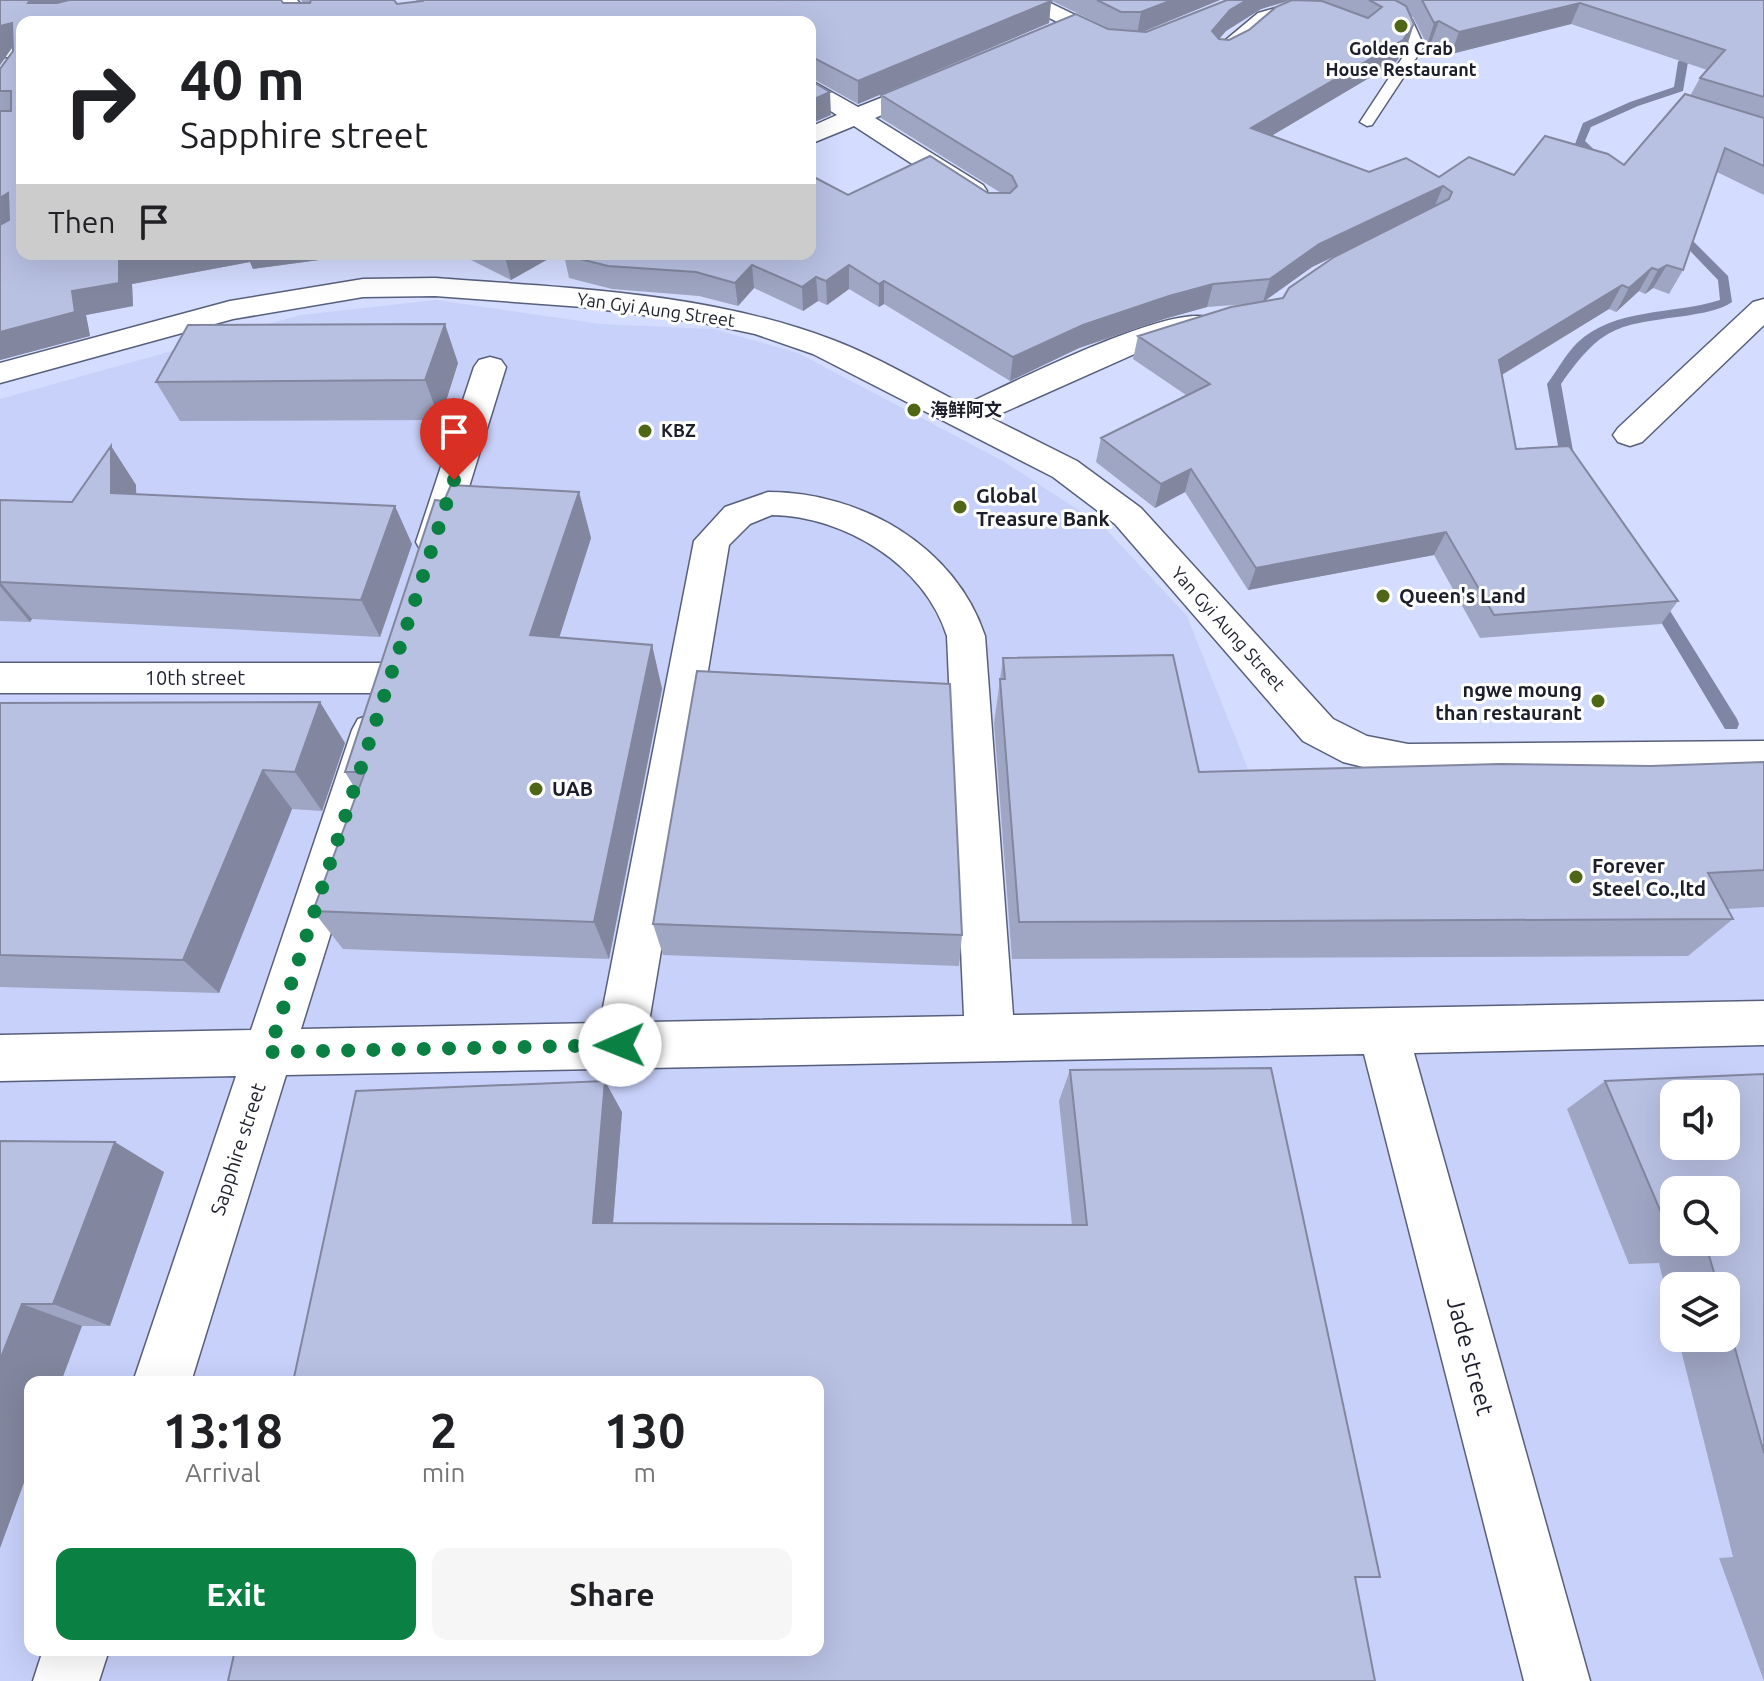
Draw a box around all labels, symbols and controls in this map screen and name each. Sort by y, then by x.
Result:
marker: Golden Crab House Restaurant [1392,17,1410,35]
place label: Golden Crab House Restaurant [1326,38,1477,79]
icon: right [48,48,152,152]
text: 40 m [180,48,305,111]
text: Sapphire street [180,114,428,155]
icon: arrive [132,200,176,244]
text: Then [48,205,116,239]
street label: Yan Gyi Aung Street [576,288,736,330]
pin [420,398,488,480]
place label: 海鲜阿文 [930,399,1002,419]
marker: 海鲜阿文 [905,401,923,419]
icon: arrive [432,410,476,454]
place label: KBZ [661,420,696,440]
marker: KBZ [636,422,654,440]
place label: Global Treasure Bank [976,484,1110,530]
marker: Global Treasure Bank [951,498,969,516]
street label: Yan Gyi Aung Street [1168,562,1290,694]
place label: Queen's Land [1399,584,1526,607]
marker: Queen's Land [1374,587,1392,605]
street label: 10th street [145,666,245,689]
place label: ngwe moung than restaurant [1435,678,1582,724]
marker: ngwe moung than restaurant [1589,692,1607,710]
place label: UAB [552,777,593,800]
marker: UAB [527,780,545,798]
place label: Forever Steel Co.,ltd [1592,854,1706,900]
marker: Forever Steel Co.,ltd [1567,868,1585,886]
position arrow [578,1003,662,1087]
street label: Sapphire street [205,1080,270,1218]
map controls [1660,1080,1740,1352]
button: sound [1660,1080,1740,1160]
button: search [1660,1176,1740,1256]
button: layers [1660,1272,1740,1352]
street label: Jade street [1442,1294,1499,1419]
text: 13:18 [163,1403,283,1457]
text: 2 [430,1403,457,1457]
text: 130 [604,1403,685,1457]
text: Arrival [185,1458,261,1487]
text: min [422,1458,465,1487]
text: m [633,1458,656,1487]
button: Exit [56,1548,416,1640]
button: Share [432,1548,792,1640]

